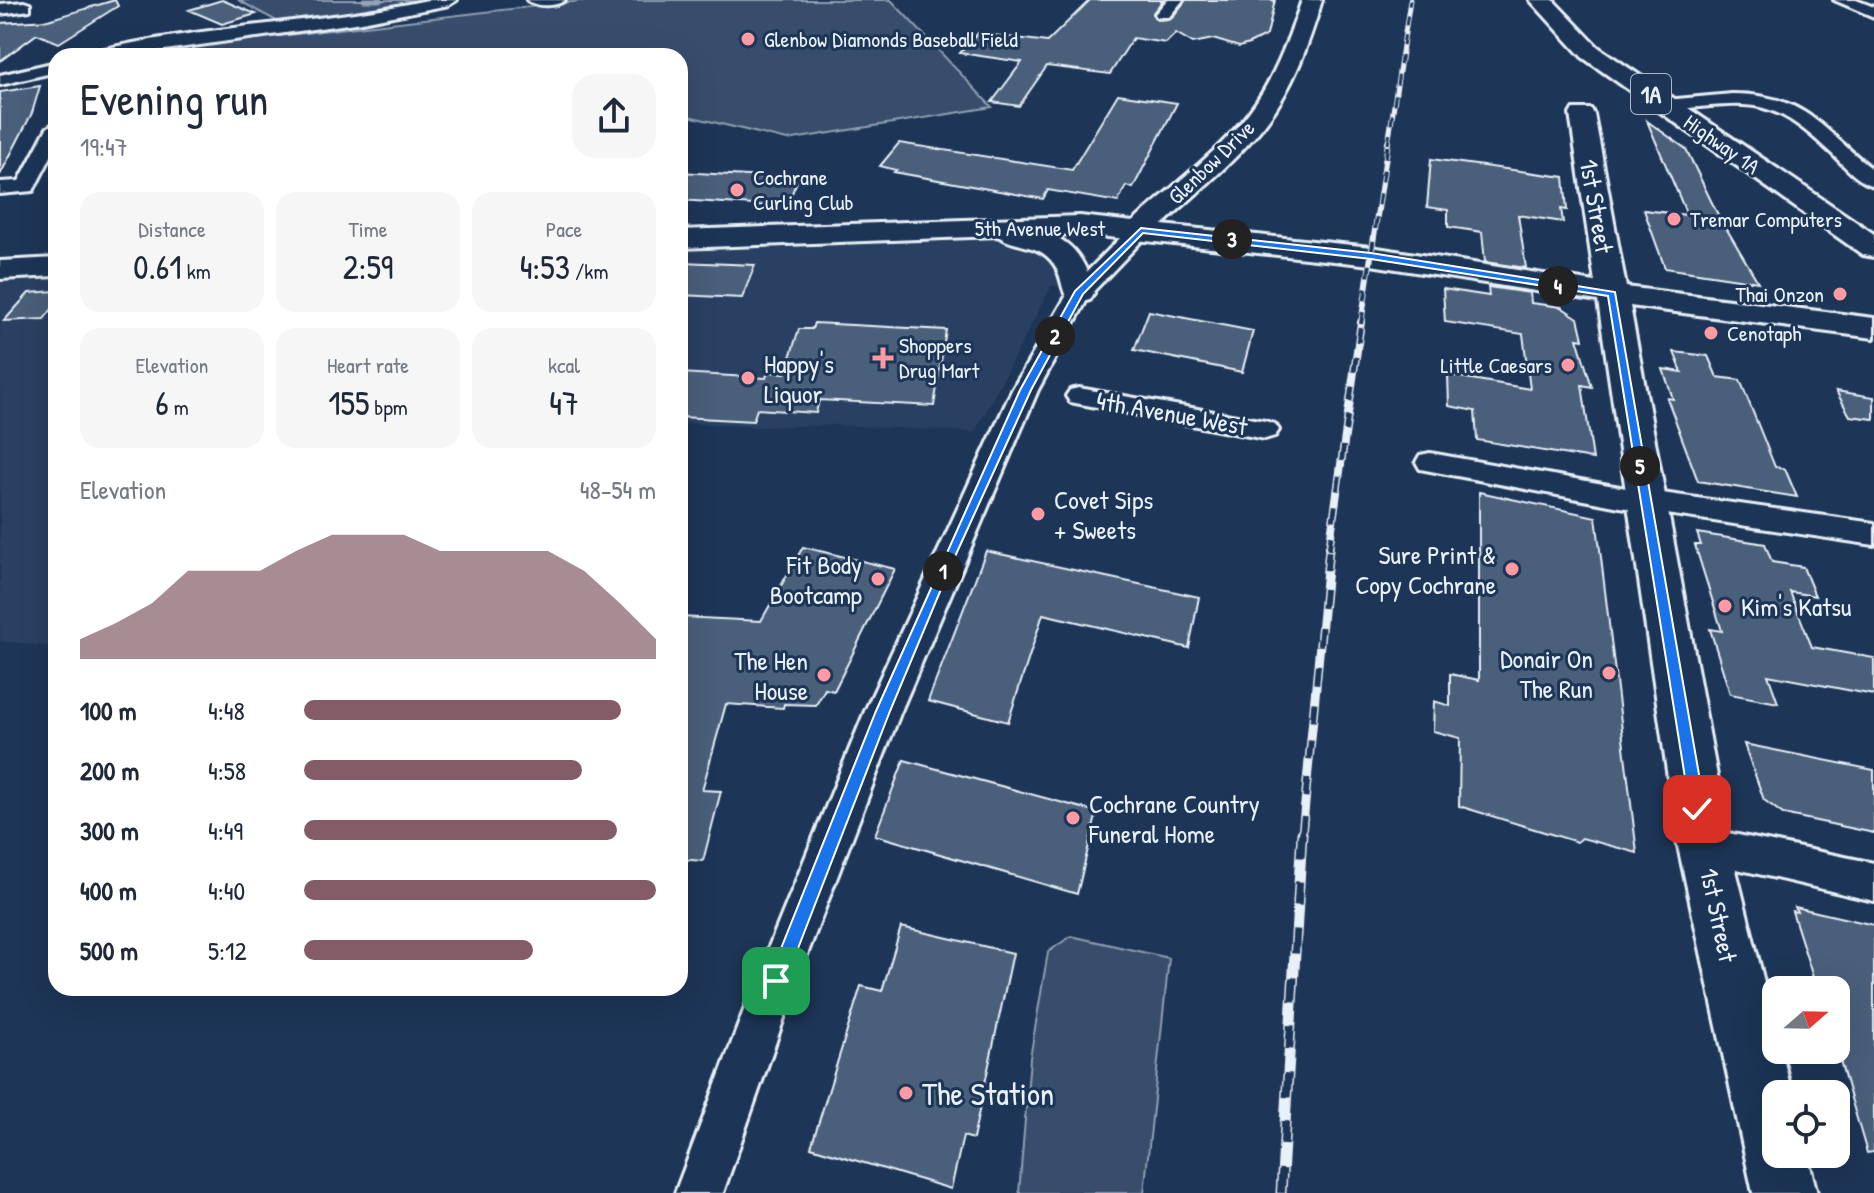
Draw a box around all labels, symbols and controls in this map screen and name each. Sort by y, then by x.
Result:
place label: Glenbow Diamonds Baseball Field [764,24,1018,54]
marker: Glenbow Diamonds Baseball Field [739,30,757,48]
text: Evening run [80,69,268,129]
button: share [572,74,656,158]
road number: 1A [1631,74,1671,114]
street label: Highway 1A [1678,107,1766,181]
street label: Glenbow Drive [1161,113,1261,211]
text: 19:47 [80,129,128,164]
street label: 1st Street [1572,156,1623,257]
place label: Cochrane Curling Club [753,162,854,217]
marker: Cochrane Curling Club [728,181,746,199]
place label: Tremar Computers [1690,204,1842,234]
marker: Tremar Computers [1665,210,1683,228]
street label: 5th Avenue West [975,213,1106,243]
text: Distance [138,214,206,244]
text: Time [349,214,387,244]
text: Pace [546,214,582,244]
pin: 3 [1212,219,1252,259]
text: 3 [1227,224,1237,254]
text: 0.61 [133,244,182,290]
text: 2:59 [343,244,393,290]
text: 4:53 [520,244,570,290]
text: km [182,256,211,286]
text: /km [570,256,608,286]
pin: 4 [1538,266,1578,306]
text: 4 [1554,271,1562,301]
place label: Thai Onzon [1735,279,1824,309]
marker: Thai Onzon [1831,285,1849,303]
pin: 2 [1035,316,1075,356]
place label: Cenotaph [1727,318,1801,348]
text: 2 [1050,321,1060,351]
marker: Cenotaph [1702,324,1720,342]
place label: Shoppers Drug Mart [899,330,980,385]
place label: Happy's Liquor [764,346,834,411]
marker: Shoppers Drug Mart [874,349,892,367]
text: Elevation [135,350,209,380]
text: Heart rate [327,350,409,380]
text: kcal [548,350,580,380]
place label: Little Caesars [1441,350,1552,380]
marker: Little Caesars [1559,356,1577,374]
marker: Happy's Liquor [739,369,757,387]
text: 6 [155,380,169,426]
text: 155 [328,380,369,426]
text: 47 [549,380,579,426]
street label: 4th Avenue West [1094,382,1251,444]
text: m [169,392,189,422]
text: bpm [369,392,408,422]
pin: 5 [1620,446,1660,486]
text: 5 [1635,451,1645,481]
text: Elevation [80,472,166,507]
text: 48–54 m [580,472,656,507]
place label: Covet Sips + Sweets [1054,482,1153,547]
marker: Covet Sips + Sweets [1029,505,1047,523]
place label: Sure Print & Copy Cochrane [1355,537,1496,602]
place label: Fit Body Bootcamp [770,547,862,612]
pin: 1 [923,551,963,591]
text: 1 [939,556,947,586]
marker: Sure Print & Copy Cochrane [1503,560,1521,578]
marker: Fit Body Bootcamp [869,570,887,588]
place label: Kim's Katsu [1741,589,1852,624]
marker: Kim's Katsu [1716,597,1734,615]
place label: Donair On The Run [1500,641,1593,706]
place label: The Hen House [734,643,808,708]
marker: Donair On The Run [1600,664,1618,682]
marker: The Hen House [815,666,833,684]
text: 100 m [80,693,136,728]
text: 4:48 [208,693,245,728]
text: 200 m [80,753,139,788]
text: 4:58 [208,753,246,788]
pin [1663,775,1731,843]
place label: Cochrane Country Funeral Home [1088,786,1260,851]
icon: check [1675,787,1719,831]
marker: Cochrane Country Funeral Home [1064,809,1082,827]
text: 300 m [80,813,139,848]
text: 4:49 [208,813,243,848]
street label: 1st Street [1692,865,1746,966]
text: 400 m [80,873,137,908]
text: 4:40 [208,873,245,908]
text: 500 m [80,933,138,968]
text: 5:12 [208,933,247,968]
pin [742,947,810,1015]
icon: arrive [754,959,798,1003]
north arrow [1762,976,1850,1064]
map controls [1762,976,1850,1168]
place label: The Station [922,1072,1054,1115]
button: locate [1762,1080,1850,1168]
marker: The Station [897,1084,915,1102]

